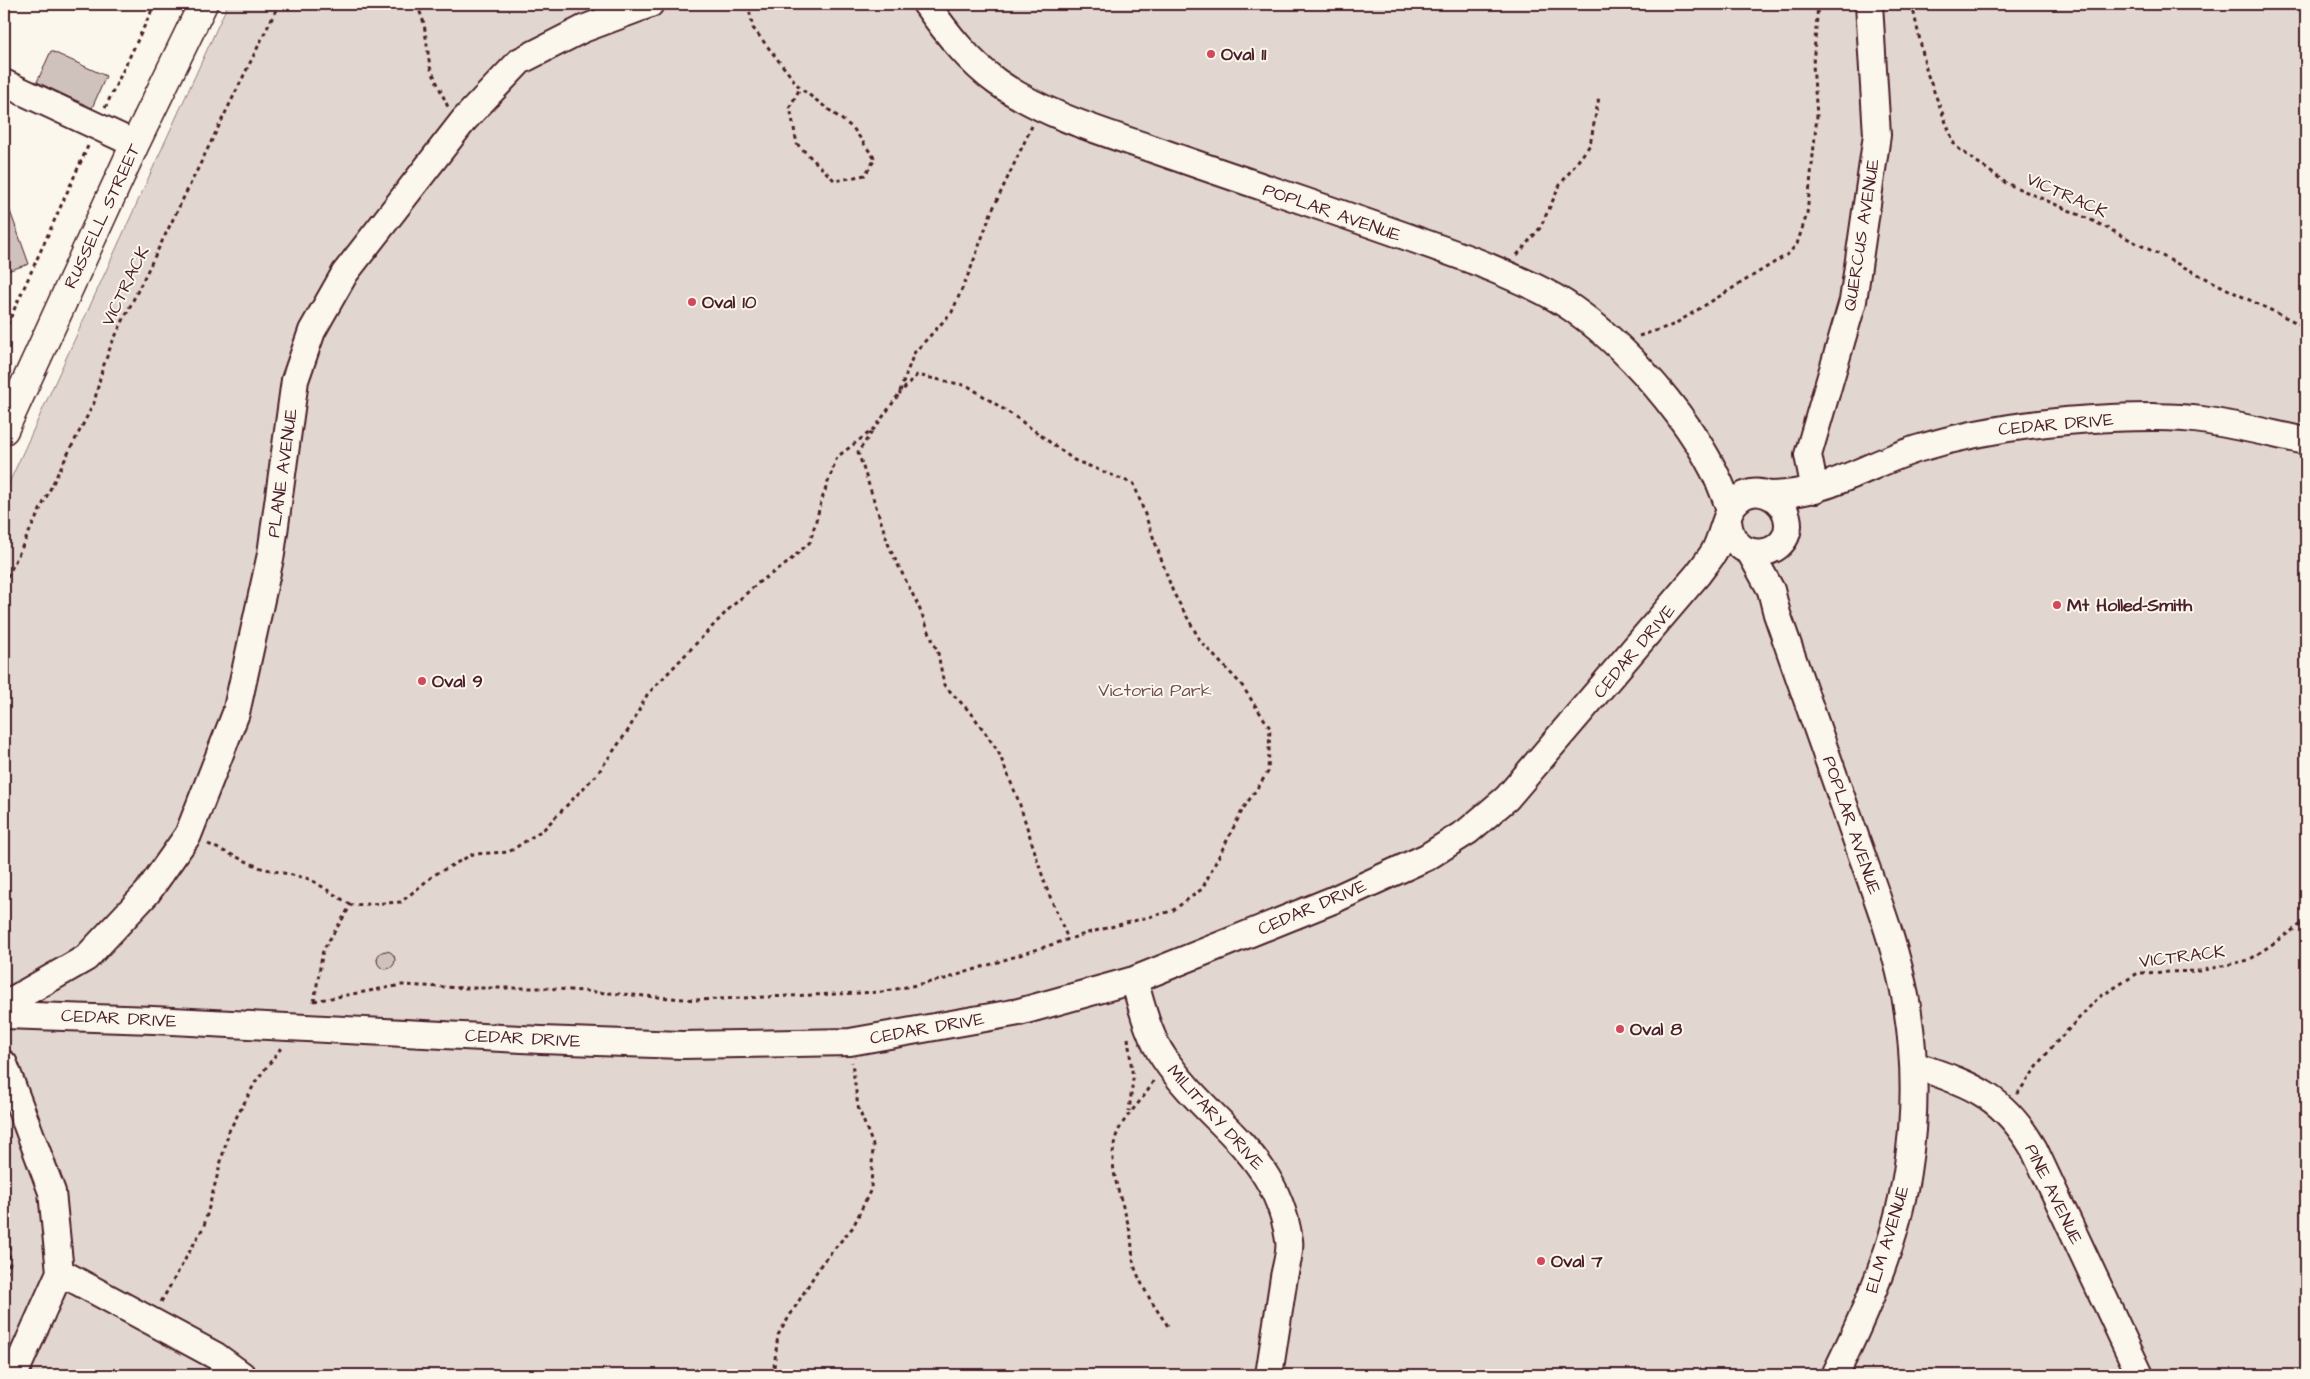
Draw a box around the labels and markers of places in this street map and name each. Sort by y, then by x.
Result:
place label: Oval 11 [1221,42,1267,67]
marker: Oval 11 [1205,48,1217,60]
place label: Oval 10 [702,290,757,315]
marker: Oval 10 [686,296,698,308]
place label: Mt Holled-Smith [2067,593,2193,618]
marker: Mt Holled-Smith [2051,599,2063,611]
place label: Oval 9 [432,669,483,694]
marker: Oval 9 [416,675,428,687]
place label: Oval 8 [1630,1017,1683,1042]
marker: Oval 8 [1614,1023,1626,1035]
place label: Oval 7 [1551,1249,1604,1274]
marker: Oval 7 [1535,1255,1547,1267]

